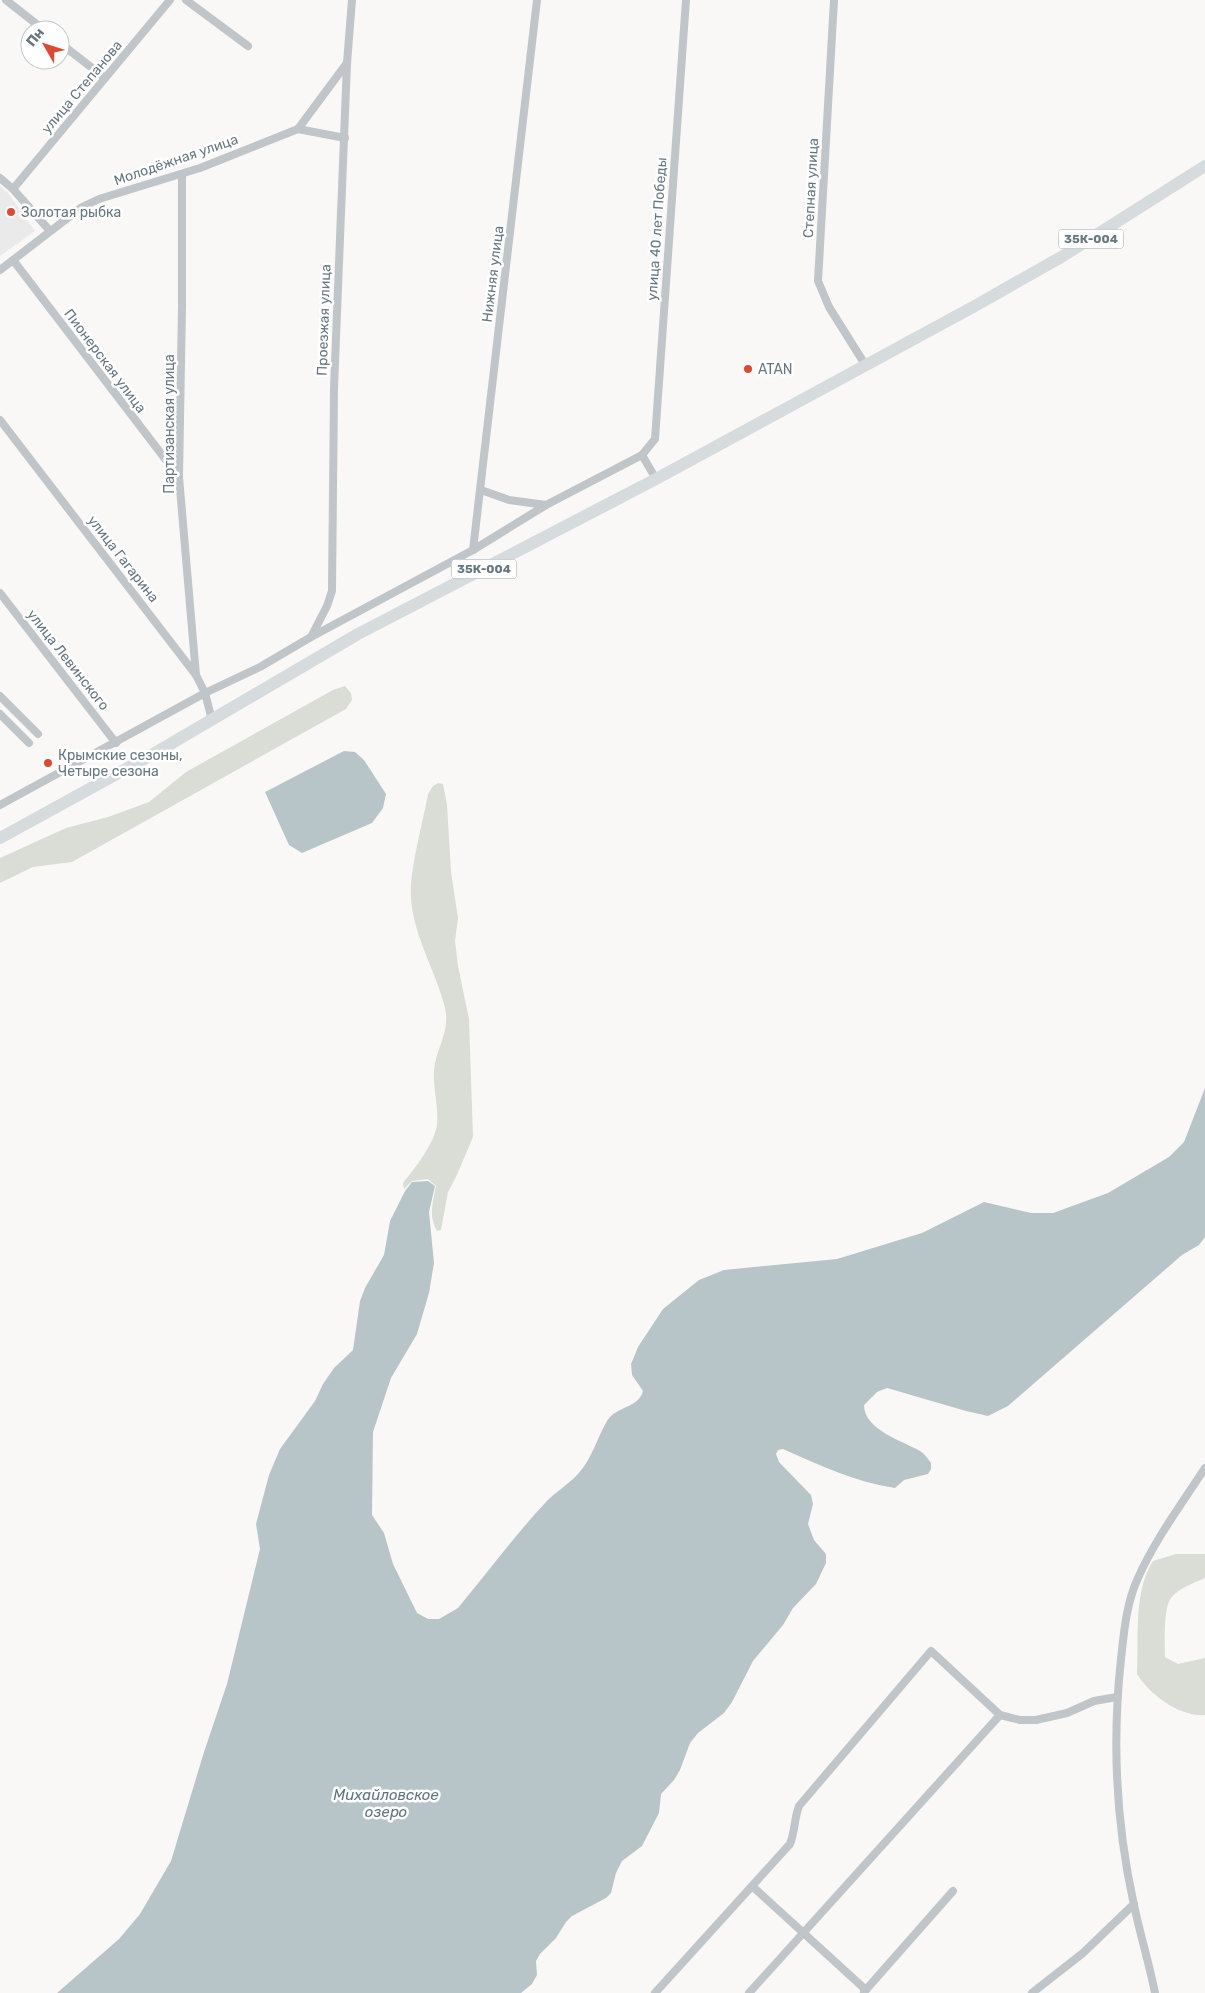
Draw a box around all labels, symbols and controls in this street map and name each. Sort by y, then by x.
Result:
north arrow [20,20,70,70]
text: Пн [23,24,48,50]
street label: улица Степанова [38,37,126,137]
street label: Молодёжная улица [112,131,240,189]
street label: Степная улица [800,138,822,238]
street label: улица 40 лет Победы [644,157,670,301]
place label: Золотая рыбка [21,204,121,221]
marker: Золотая рыбка [5,206,17,218]
street label: Нижняя улица [479,225,507,323]
road number: 35К-004 [1058,230,1124,248]
street label: Проезжая улица [314,264,334,376]
street label: Пионерская улица [60,306,150,416]
street label: Партизанская улица [161,354,178,494]
place label: ATAN [758,361,793,378]
marker: ATAN [742,363,754,375]
street label: улица Гагарина [84,512,162,606]
road number: 35К-004 [452,560,516,578]
street label: улица Левинского [23,606,113,714]
place label: Крымские сезоны, Четыре сезона [58,747,183,780]
marker: Крымские сезоны, Четыре сезона [42,757,54,769]
water label: Михайловское озеро [333,1786,439,1821]

